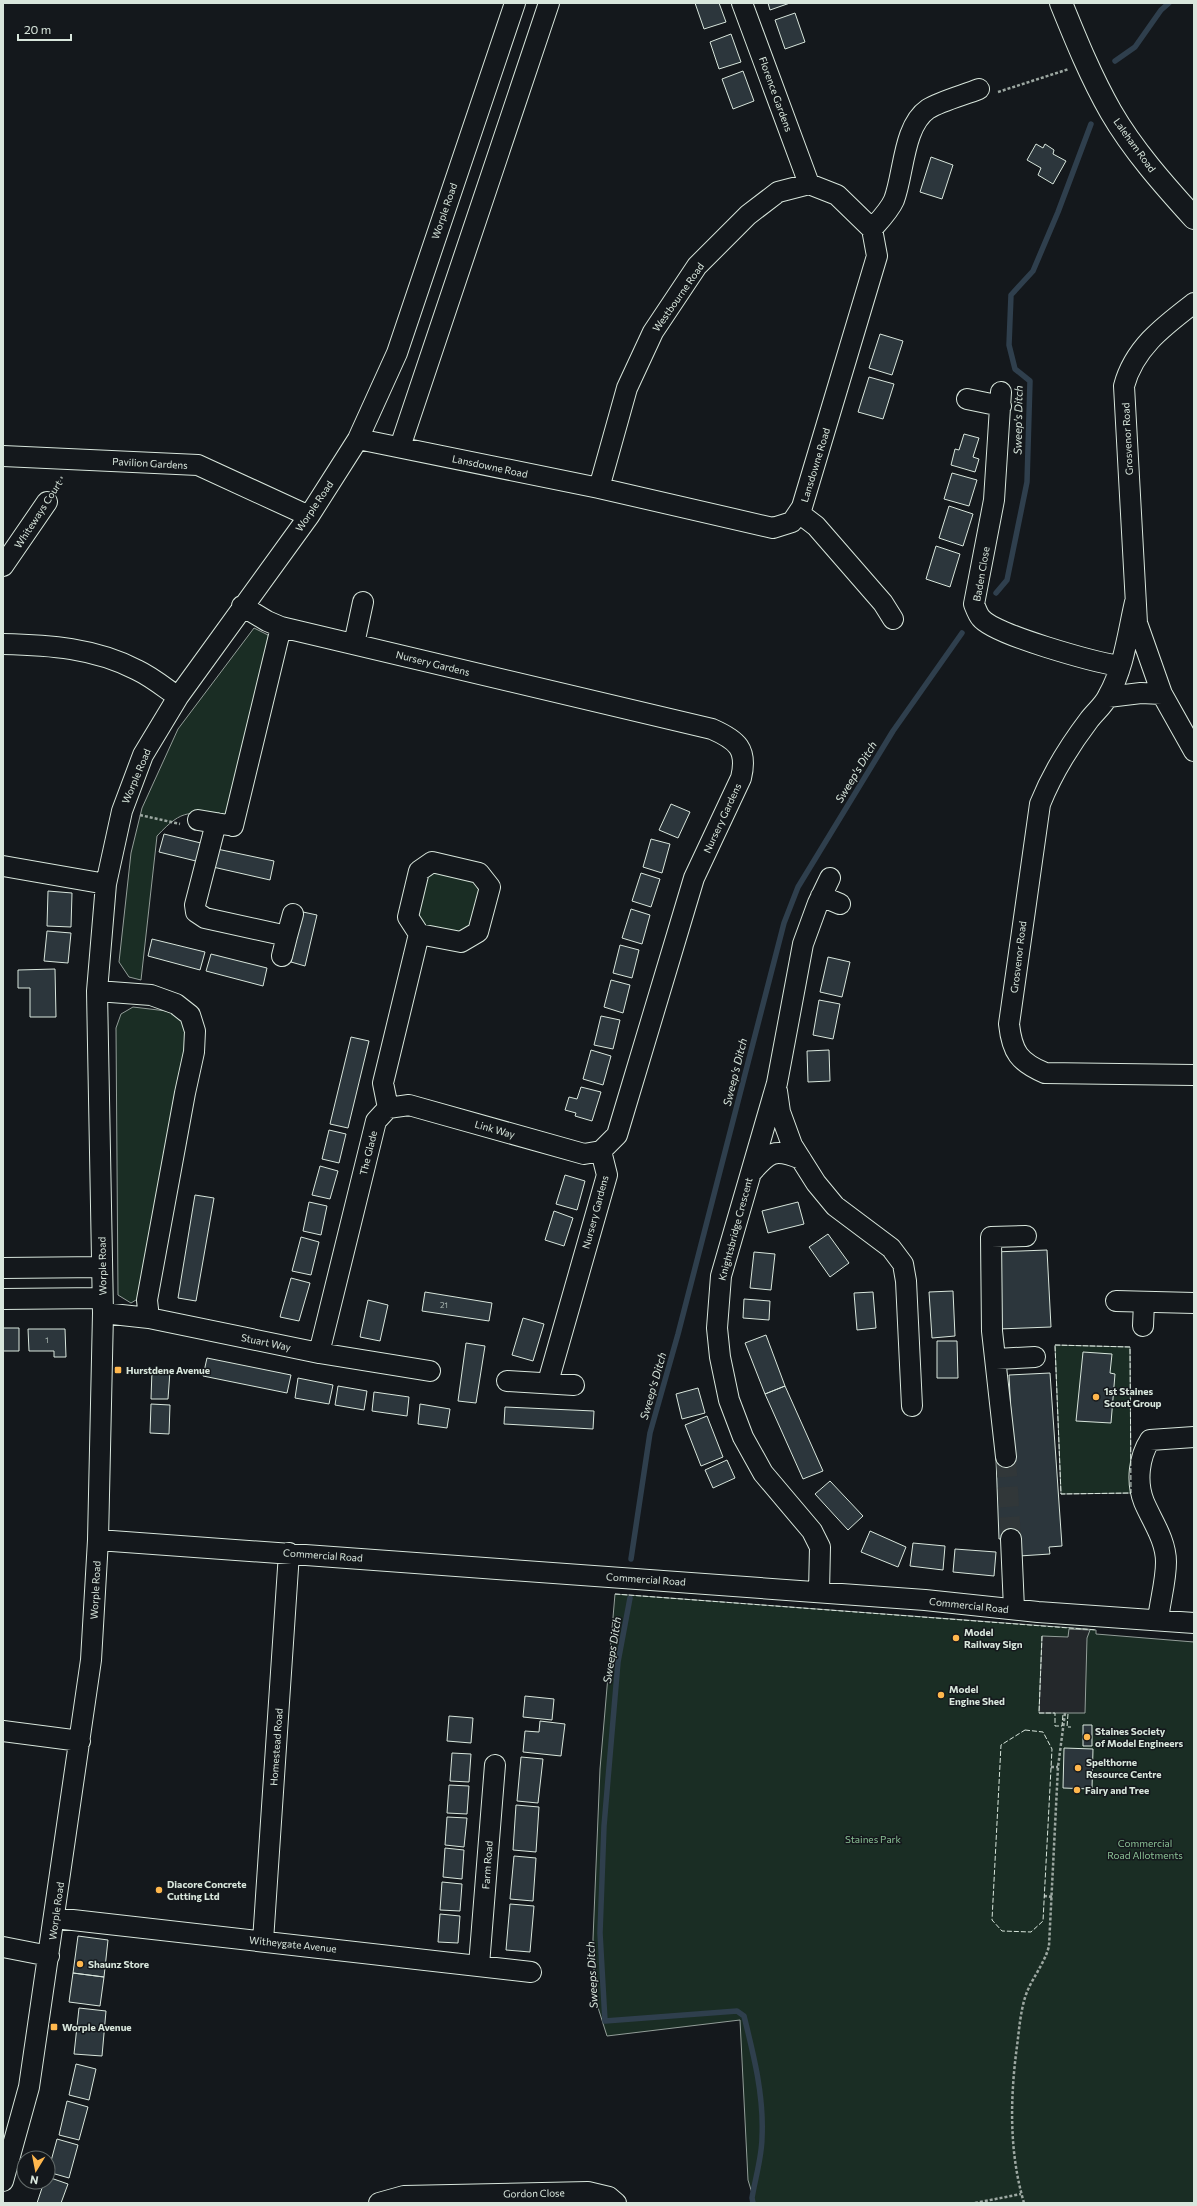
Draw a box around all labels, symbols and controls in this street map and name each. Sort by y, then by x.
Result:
scale bar [18,16,71,42]
text: 20 m [24,22,51,36]
street label: Florence Gardens [757,55,795,134]
street label: Laleham Road [1111,116,1159,174]
street label: Worple Road [429,181,459,241]
street label: Westbourne Road [650,260,706,334]
water label: Sweep's Ditch [1010,385,1025,455]
street label: Grosvenor Road [1119,402,1135,476]
street label: Lansdowne Road [798,426,832,504]
street label: Lansdowne Road [451,452,529,480]
street label: Pavilion Gardens [112,455,188,471]
street label: Whiteways Court [12,478,64,550]
street label: Worple Road [293,478,335,534]
street label: Baden Close [970,546,992,602]
street label: Nursery Gardens [395,648,472,678]
water label: Sweep's Ditch [832,739,879,805]
street label: Worple Road [119,747,153,805]
street label: Nursery Gardens [701,781,744,855]
street label: Grosvenor Road [1008,920,1028,994]
water label: Sweep's Ditch [720,1037,749,1107]
street label: Link Way [473,1118,517,1140]
street label: The Glade [357,1129,379,1177]
street label: Nursery Gardens [579,1174,611,1250]
street label: Knightsbridge Crescent [715,1176,755,1282]
street label: Worple Road [95,1236,109,1295]
house number: 21 [440,1300,448,1310]
street label: Stuart Way [240,1331,292,1353]
house number: 1 [45,1335,49,1345]
water label: Sweep's Ditch [637,1351,668,1421]
place label: Hurstdene Avenue [126,1364,210,1376]
marker: Hurstdene Avenue [113,1365,123,1375]
place label: 1st Staines Scout Group [1104,1385,1162,1409]
marker: 1st Staines Scout Group [1091,1392,1101,1402]
street label: Commercial Road [283,1546,364,1564]
street label: Worple Road [87,1560,103,1620]
street label: Commercial Road [606,1570,687,1588]
street label: Commercial Road [929,1595,1010,1615]
water label: Sweeps Ditch [600,1616,623,1684]
place label: Model Railway Sign [964,1626,1023,1650]
marker: Model Railway Sign [951,1633,961,1643]
place label: Model Engine Shed [949,1683,1005,1707]
marker: Model Engine Shed [936,1690,946,1700]
street label: Homestead Road [267,1708,285,1786]
place label: Staines Society of Model Engineers [1095,1725,1184,1749]
marker: Staines Society of Model Engineers [1082,1732,1092,1742]
place label: Spelthorne Resource Centre [1086,1756,1162,1780]
marker: Spelthorne Resource Centre [1073,1763,1083,1773]
place label: Fairy and Tree [1085,1784,1149,1796]
marker: Fairy and Tree [1072,1785,1082,1795]
park label: Staines Park [845,1833,902,1845]
park label: Commercial Road Allotments [1107,1837,1183,1861]
street label: Farm Road [479,1840,495,1890]
place label: Diacore Concrete Cutting Ltd [167,1878,246,1902]
street label: Worple Road [46,1881,66,1941]
marker: Diacore Concrete Cutting Ltd [154,1885,164,1895]
street label: Witheygate Avenue [249,1933,337,1955]
water label: Sweeps Ditch [583,1941,600,2009]
place label: Shaunz Store [88,1958,149,1970]
marker: Shaunz Store [75,1959,85,1969]
place label: Worple Avenue [62,2021,132,2033]
marker: Worple Avenue [49,2022,59,2032]
north arrow [16,2150,56,2190]
text: N [29,2173,39,2187]
street label: Gordon Close [503,2186,565,2200]

